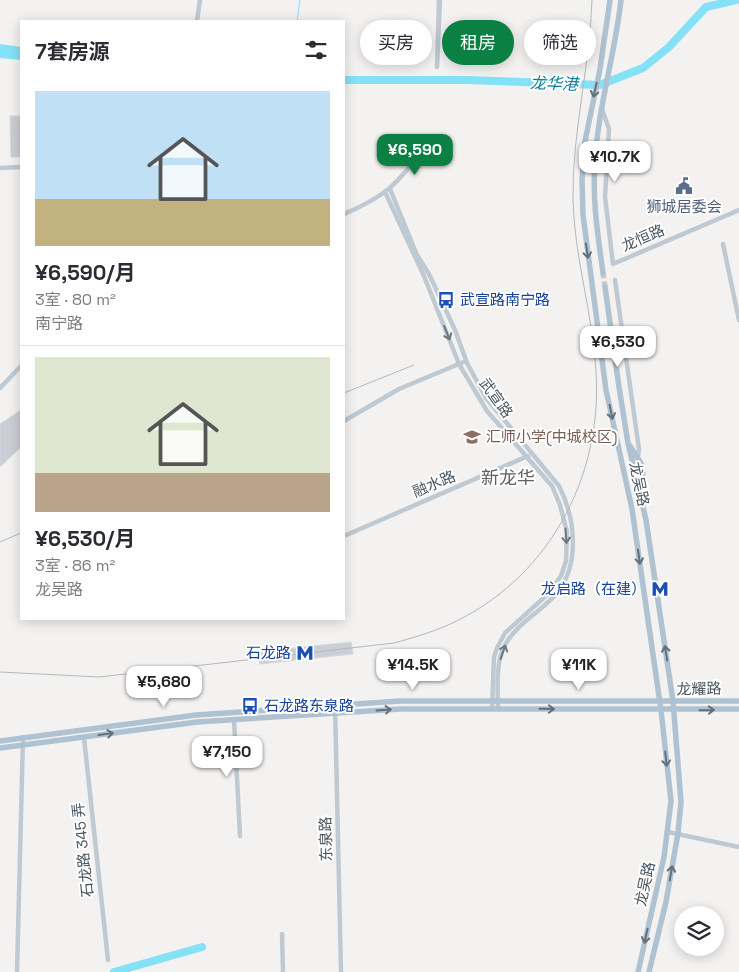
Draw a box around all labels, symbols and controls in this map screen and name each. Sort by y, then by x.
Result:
chip: 买房 [360,20,432,65]
chip: 租房 [442,20,514,65]
chip: 筛选 [524,20,596,65]
icon: filters [302,36,330,64]
text: 7套房源 [35,38,110,65]
water label: 龙华港 [530,72,580,95]
one-way arrow [590,81,599,97]
icon: home [138,124,228,214]
pin: ¥6,590 [374,134,456,176]
text: ¥6,590 [388,139,442,160]
pin: ¥10.7K [574,140,656,183]
text: ¥10.7K [590,146,640,167]
public building icon: 狮城居委会 [674,176,694,196]
place label: 狮城居委会 [646,197,722,216]
street label: 龙恒路 [618,220,667,255]
one-way arrow [582,243,592,259]
text: ¥6,590/月 [35,259,135,286]
text: 3室 · 80 m² [35,289,116,310]
bus stop icon: 武宣路南宁路 [436,290,456,310]
place label: 武宣路南宁路 [460,290,550,309]
text: 南宁路 [35,313,83,334]
one-way arrow [443,325,452,340]
pin: ¥6,530 [577,326,659,368]
text: ¥6,530 [591,331,645,352]
street label: 武宣路 [475,374,517,421]
icon: home [138,389,228,479]
one-way arrow [606,403,616,419]
school or university icon: 汇师小学(中城校区) [462,427,482,447]
place label: 汇师小学(中城校区) [486,427,617,447]
street label: 龙吴路 [626,460,653,508]
street label: 融水路 [409,466,458,501]
district label: 新龙华 [481,466,535,489]
text: ¥6,530/月 [35,525,135,552]
one-way arrow [562,528,571,544]
one-way arrow [634,549,644,565]
text: 3室 · 86 m² [35,555,115,576]
text: 龙吴路 [35,579,83,600]
place label: 龙启路（在建） [541,579,646,598]
metro station icon: 龙启路（在建） [650,579,670,599]
place label: 石龙路 [246,643,291,662]
metro station icon: 石龙路 [295,643,315,663]
one-way arrow [499,645,508,660]
one-way arrow [661,646,671,662]
pin: ¥14.5K [372,648,454,691]
pin: ¥11K [549,648,609,691]
text: ¥14.5K [387,654,439,675]
text: ¥11K [562,654,596,675]
pin: ¥5,680 [123,666,205,708]
text: ¥5,680 [137,671,191,692]
street label: 龙耀路 [676,679,722,698]
bus stop icon: 石龙路东泉路 [240,696,260,716]
place label: 石龙路东泉路 [264,696,354,715]
one-way arrow [538,704,554,714]
one-way arrow [698,705,715,715]
one-way arrow [376,706,392,715]
one-way arrow [97,729,113,739]
pin: ¥7,150 [186,736,268,778]
text: ¥7,150 [203,741,251,762]
one-way arrow [661,751,671,767]
street label: 石龙路 345 弄 [68,802,97,898]
street label: 东泉路 [316,816,335,862]
street label: 龙吴路 [631,860,658,908]
one-way arrow [666,866,676,882]
map controls [674,906,724,956]
button: layers [674,906,724,956]
one-way arrow [641,928,651,944]

